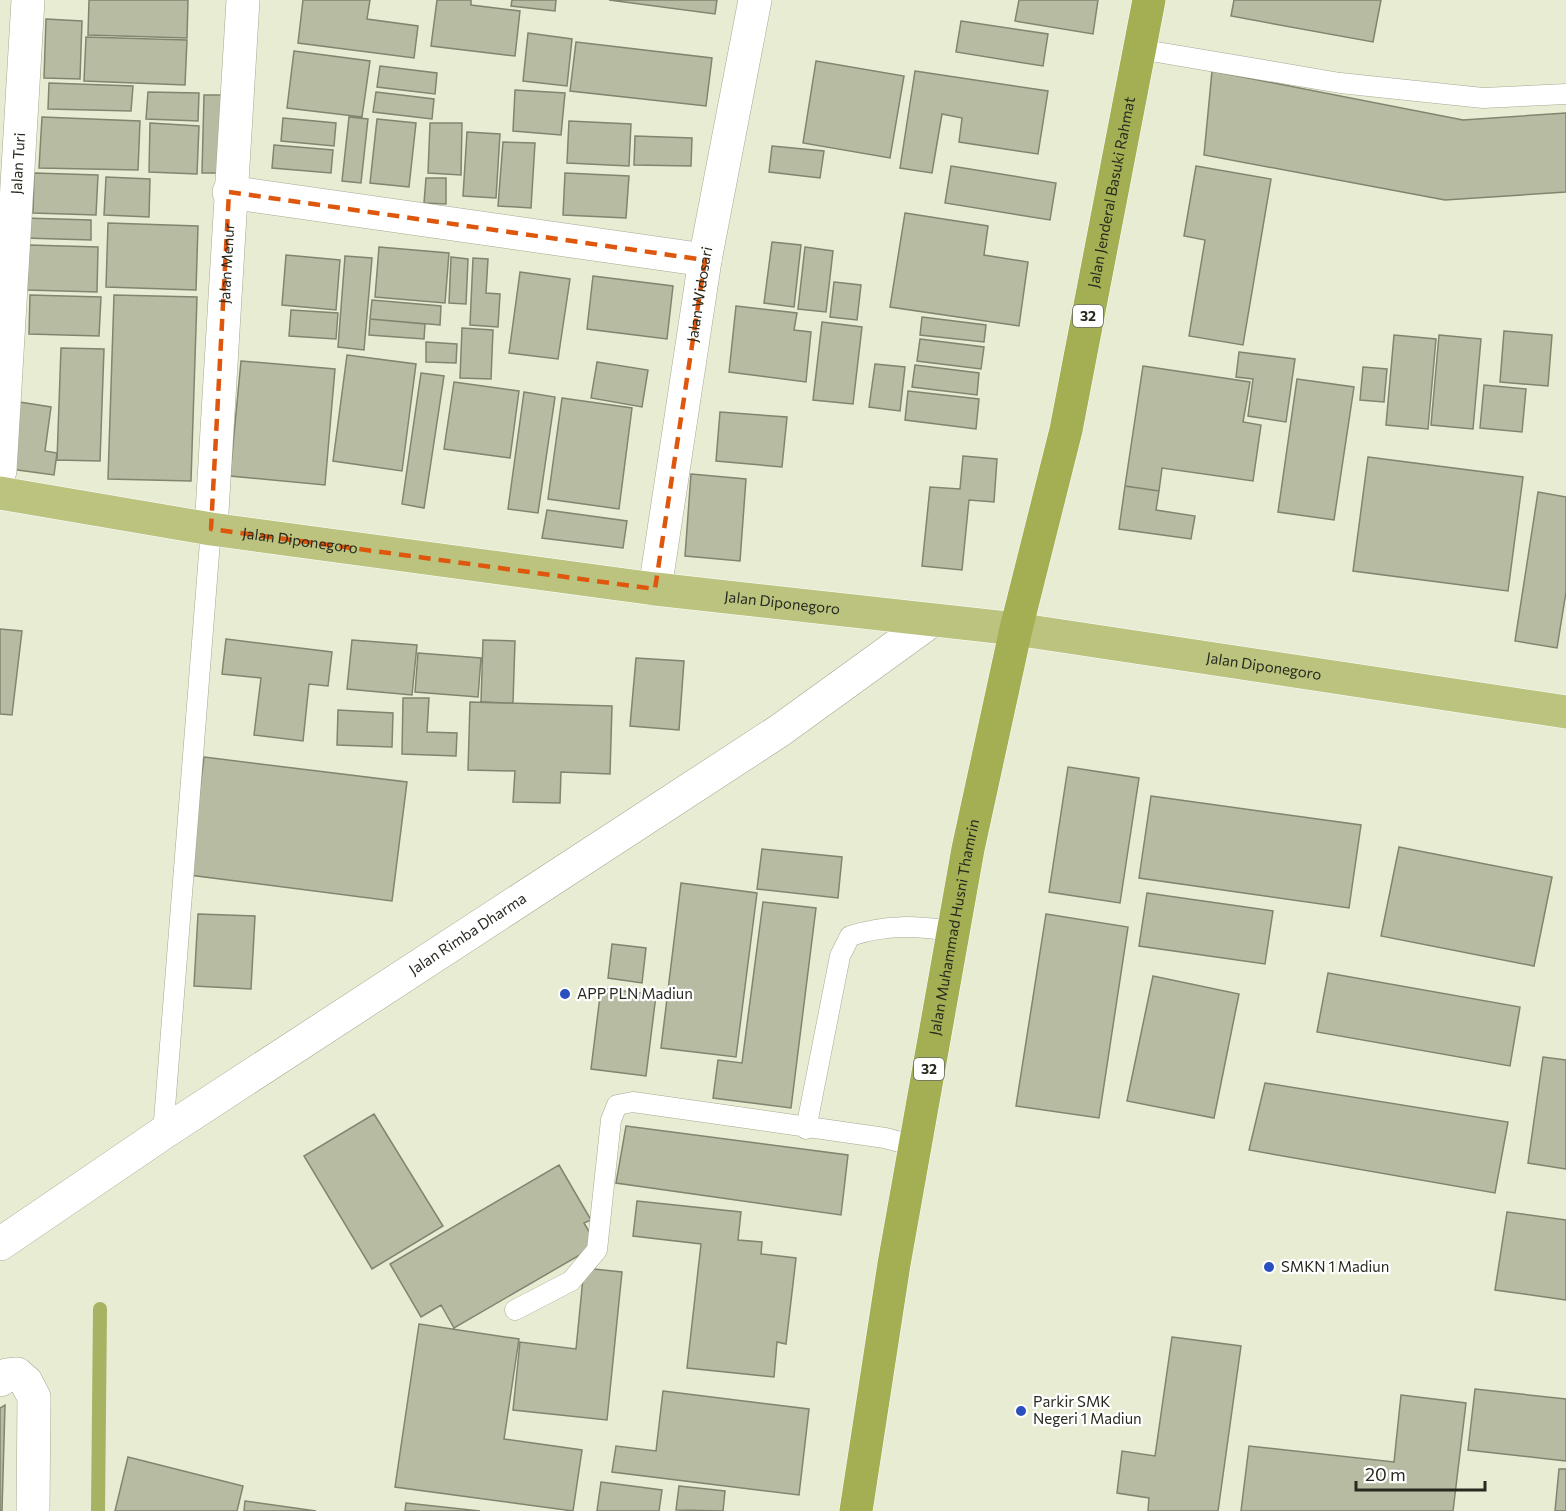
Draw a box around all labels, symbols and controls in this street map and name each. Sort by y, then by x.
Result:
street label: Jalan Jenderal Basuki Rahmat [1084,95,1138,289]
street label: Jalan Turi [6,132,28,195]
street label: Jalan Menur [215,223,237,304]
street label: Jalan Widosari [683,245,715,343]
road number: 32 [1073,305,1103,327]
street label: Jalan Diponegoro [241,523,359,557]
street label: Jalan Diponegoro [723,587,841,617]
street label: Jalan Diponegoro [1205,648,1323,683]
street label: Jalan Muhammad Husni Thamrin [925,817,982,1037]
street label: Jalan Rimba Dharma [405,889,529,978]
place label: APP PLN Madiun [577,984,693,1002]
marker: APP PLN Madiun [558,987,572,1001]
road number: 32 [914,1058,944,1080]
place label: SMKN 1 Madiun [1281,1257,1389,1275]
marker: SMKN 1 Madiun [1262,1260,1276,1274]
place label: Parkir SMK Negeri 1 Madiun [1033,1392,1142,1427]
marker: Parkir SMK Negeri 1 Madiun [1014,1404,1028,1418]
scale bar [1356,1454,1485,1492]
text: 20 m [1365,1463,1406,1485]

